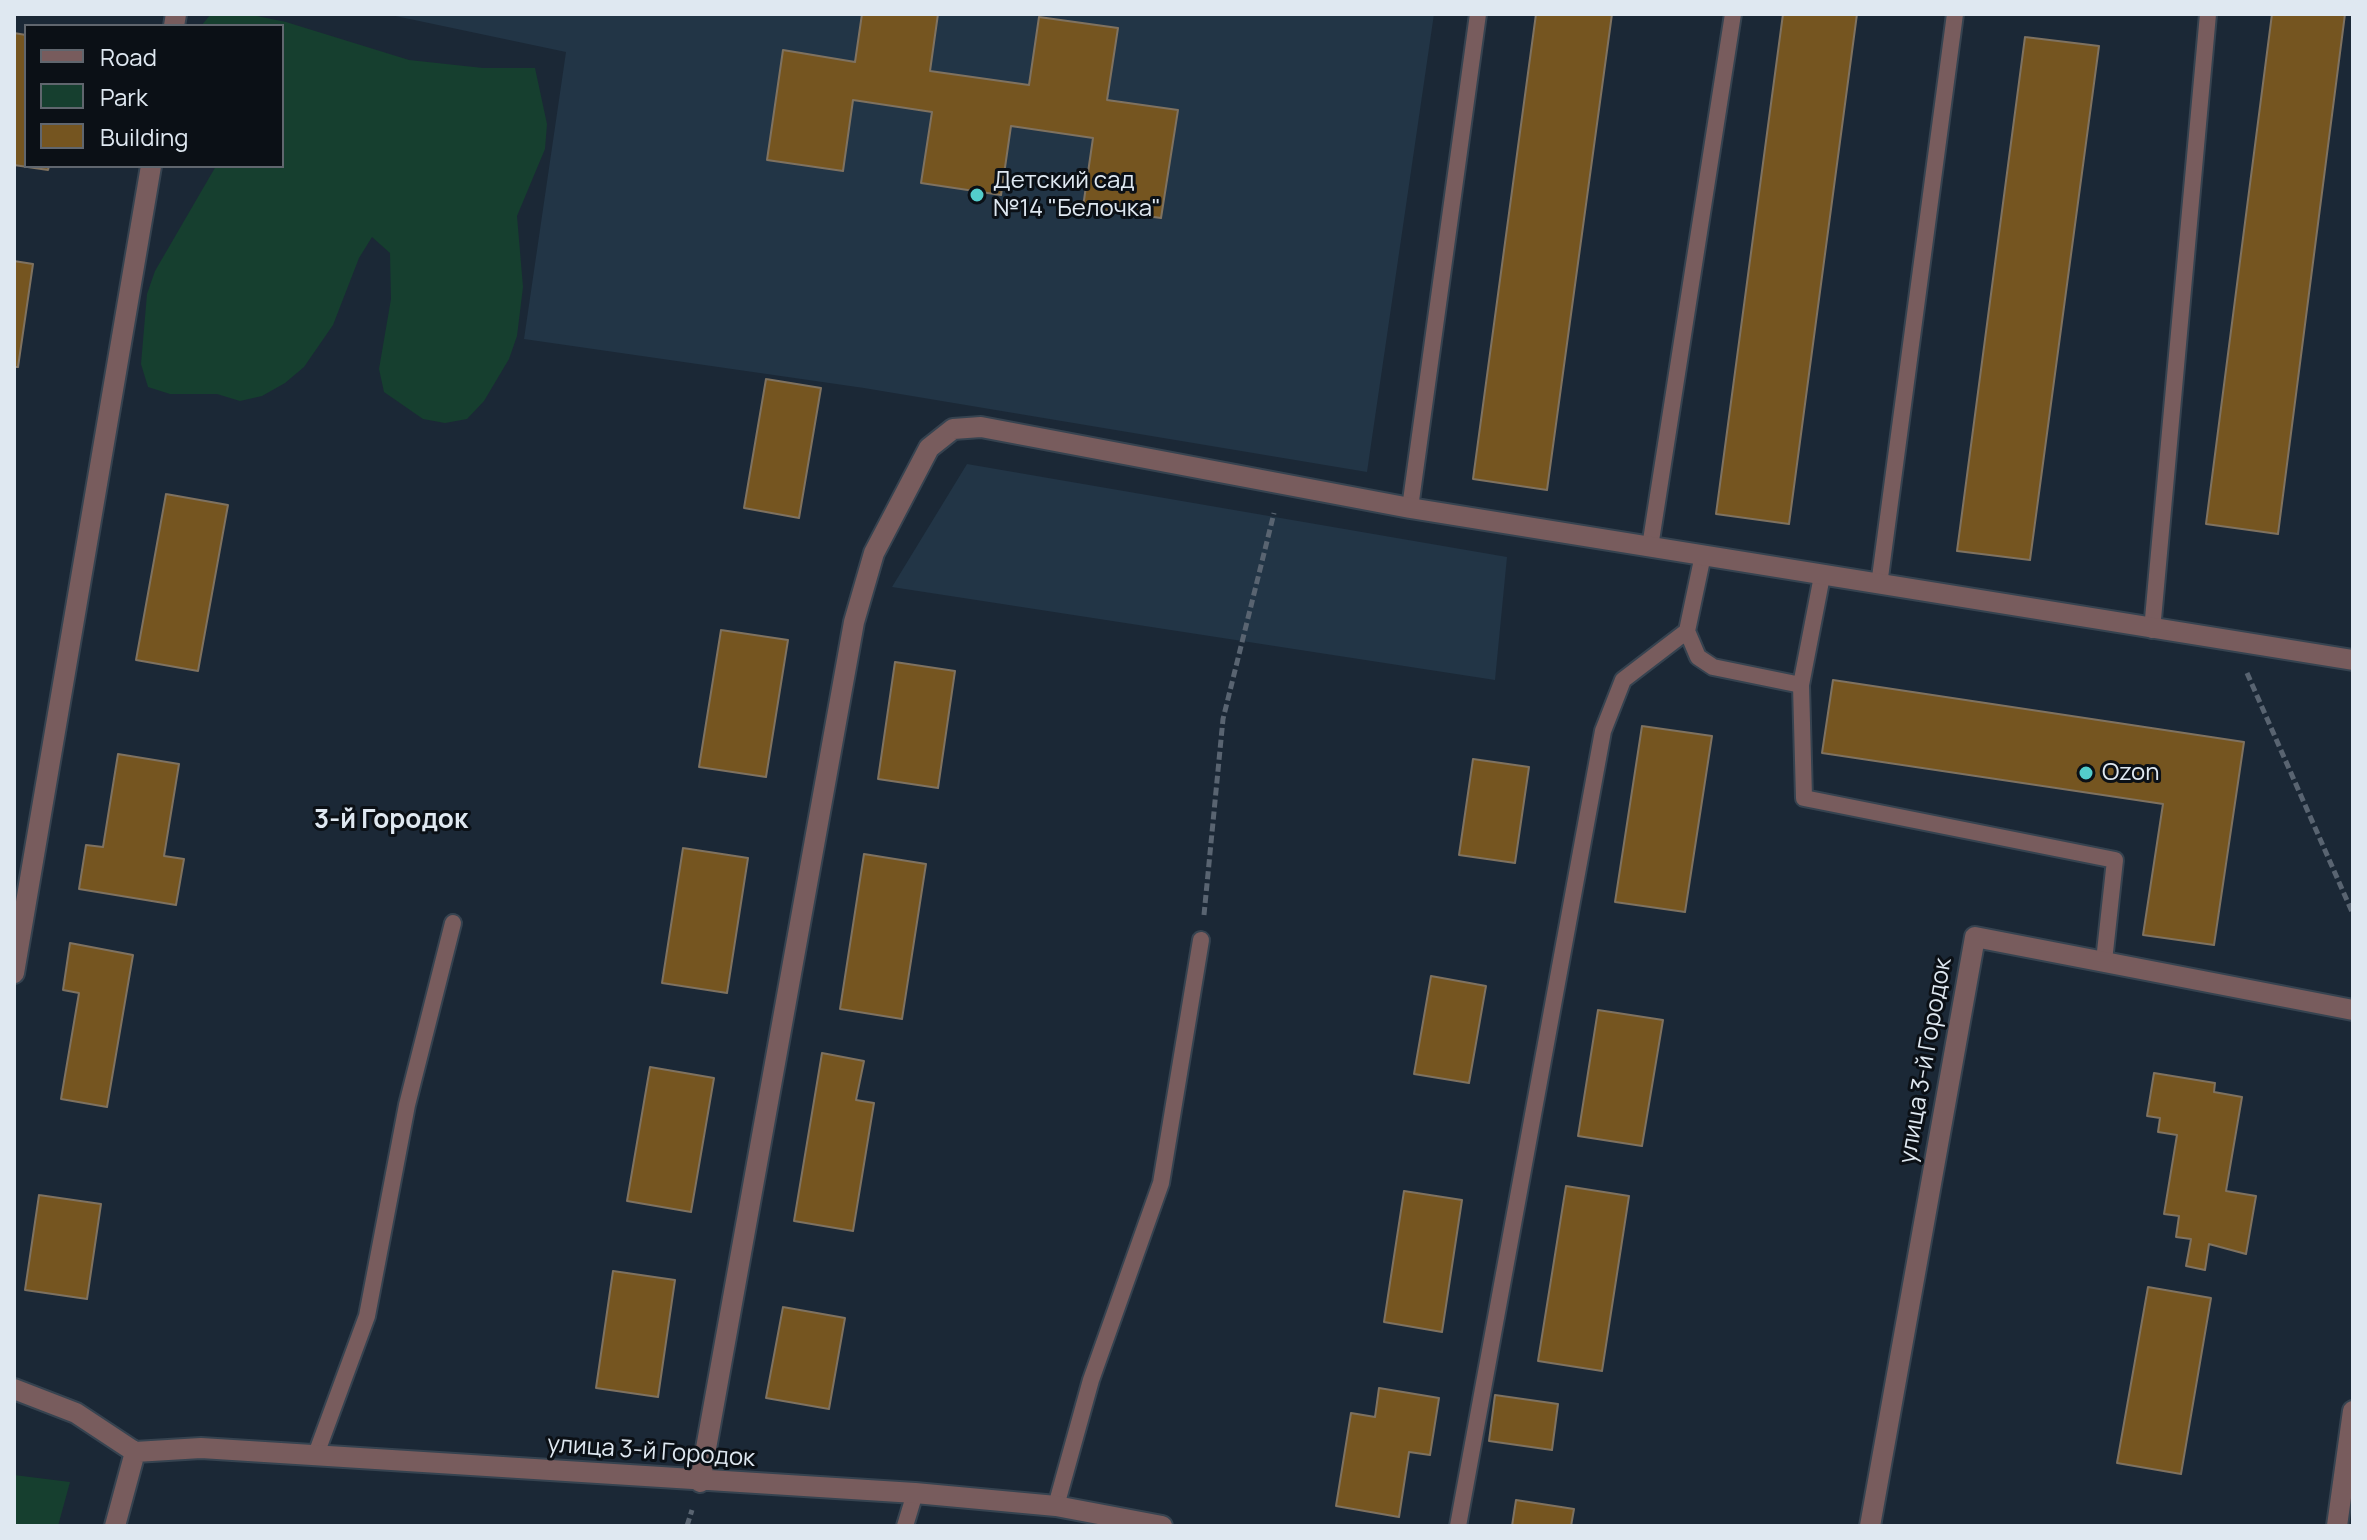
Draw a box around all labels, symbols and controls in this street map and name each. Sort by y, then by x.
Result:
legend [24,24,284,168]
text: Road [100,40,157,73]
text: Park [100,80,148,113]
text: Building [100,120,188,153]
place label: Детский сад №14 "Белочка" [993,167,1161,223]
marker: Детский сад №14 "Белочка" [968,186,986,204]
place label: Ozon [2102,759,2160,787]
marker: Ozon [2077,764,2095,782]
district label: 3-й Городок [314,805,468,837]
street label: улица 3-й Городок [1894,956,1958,1166]
street label: улица 3-й Городок [546,1430,756,1474]

